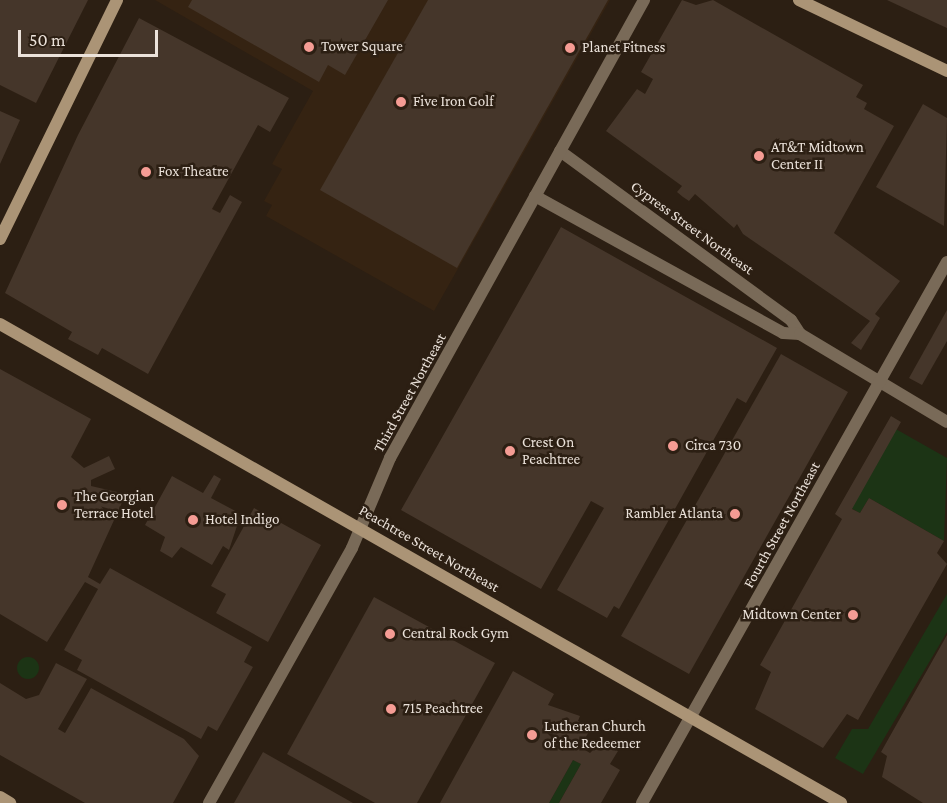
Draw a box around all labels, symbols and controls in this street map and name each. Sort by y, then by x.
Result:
scale bar [21,18,160,56]
text: 50 m [29,30,66,50]
place label: Tower Square [321,38,403,56]
place label: Planet Fitness [582,39,665,57]
marker: Tower Square [302,40,316,54]
marker: Planet Fitness [563,41,577,55]
place label: Five Iron Golf [413,93,494,111]
marker: Five Iron Golf [394,95,408,109]
place label: AT&T Midtown Center II [771,138,864,173]
marker: AT&T Midtown Center II [752,149,766,163]
place label: Fox Theatre [158,163,229,181]
marker: Fox Theatre [139,165,153,179]
street label: Cypress Street Northeast [627,177,757,279]
street label: Third Street Northeast [370,330,450,456]
place label: Crest On Peachtree [522,433,580,468]
place label: Circa 730 [685,437,741,455]
marker: Circa 730 [666,439,680,453]
marker: Crest On Peachtree [503,444,517,458]
street label: Fourth Street Northeast [740,459,824,591]
place label: The Georgian Terrace Hotel [74,487,154,522]
marker: The Georgian Terrace Hotel [55,498,69,512]
street label: Peachtree Street Northeast [356,501,502,597]
place label: Rambler Atlanta [625,505,723,523]
marker: Rambler Atlanta [728,507,742,521]
place label: Hotel Indigo [205,511,280,529]
marker: Hotel Indigo [186,513,200,527]
place label: Midtown Center [742,606,841,624]
marker: Midtown Center [846,608,860,622]
place label: Central Rock Gym [402,625,509,643]
marker: Central Rock Gym [383,627,397,641]
place label: 715 Peachtree [403,700,483,718]
marker: 715 Peachtree [384,702,398,716]
place label: Lutheran Church of the Redeemer [544,717,646,752]
marker: Lutheran Church of the Redeemer [525,728,539,742]

